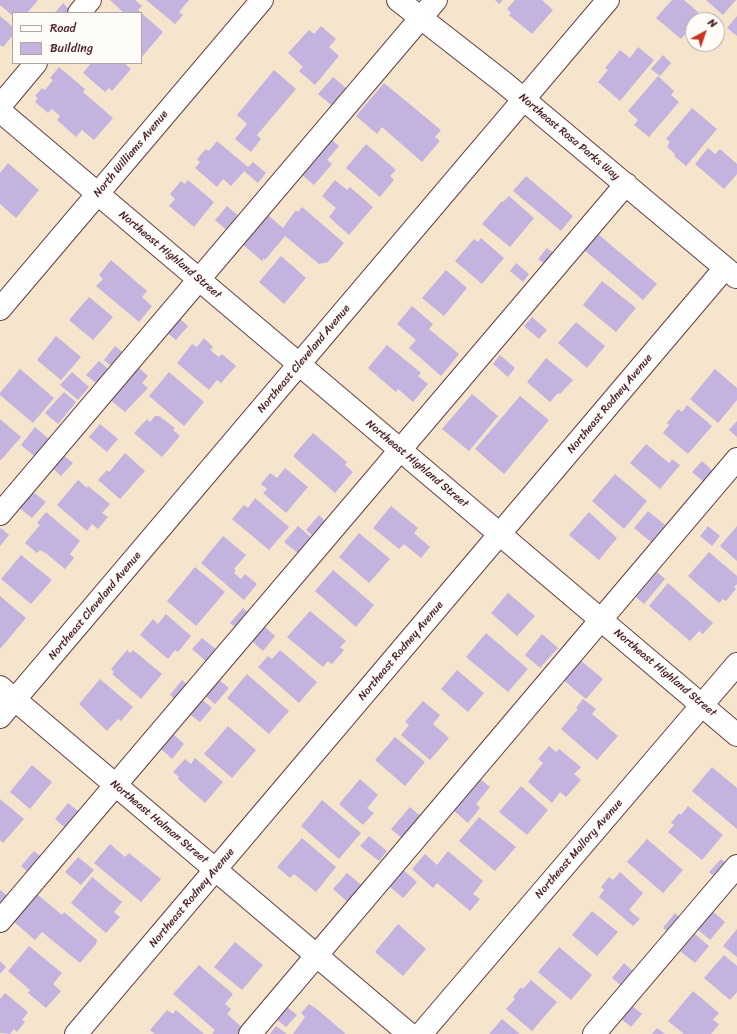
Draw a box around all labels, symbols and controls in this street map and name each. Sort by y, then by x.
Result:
legend [12,12,142,64]
north arrow [685,12,725,52]
text: N [703,13,721,33]
text: Road [50,17,76,39]
text: Building [50,37,93,59]
street label: Northeast Rosa Parks Way [516,91,622,183]
street label: North Williams Avenue [91,108,171,200]
street label: Northeast Highland Street [116,208,224,302]
street label: Northeast Cleveland Avenue [255,302,353,416]
street label: Northeast Rodney Avenue [565,352,655,456]
street label: Northeast Highland Street [363,417,471,511]
street label: Northeast Cleveland Avenue [46,549,144,663]
street label: Northeast Rodney Avenue [356,599,446,703]
street label: Northeast Highland Street [611,626,719,720]
street label: Northeast Holman Street [107,777,211,867]
street label: Northeast Mallory Avenue [532,797,626,901]
street label: Northeast Rodney Avenue [147,846,237,950]

